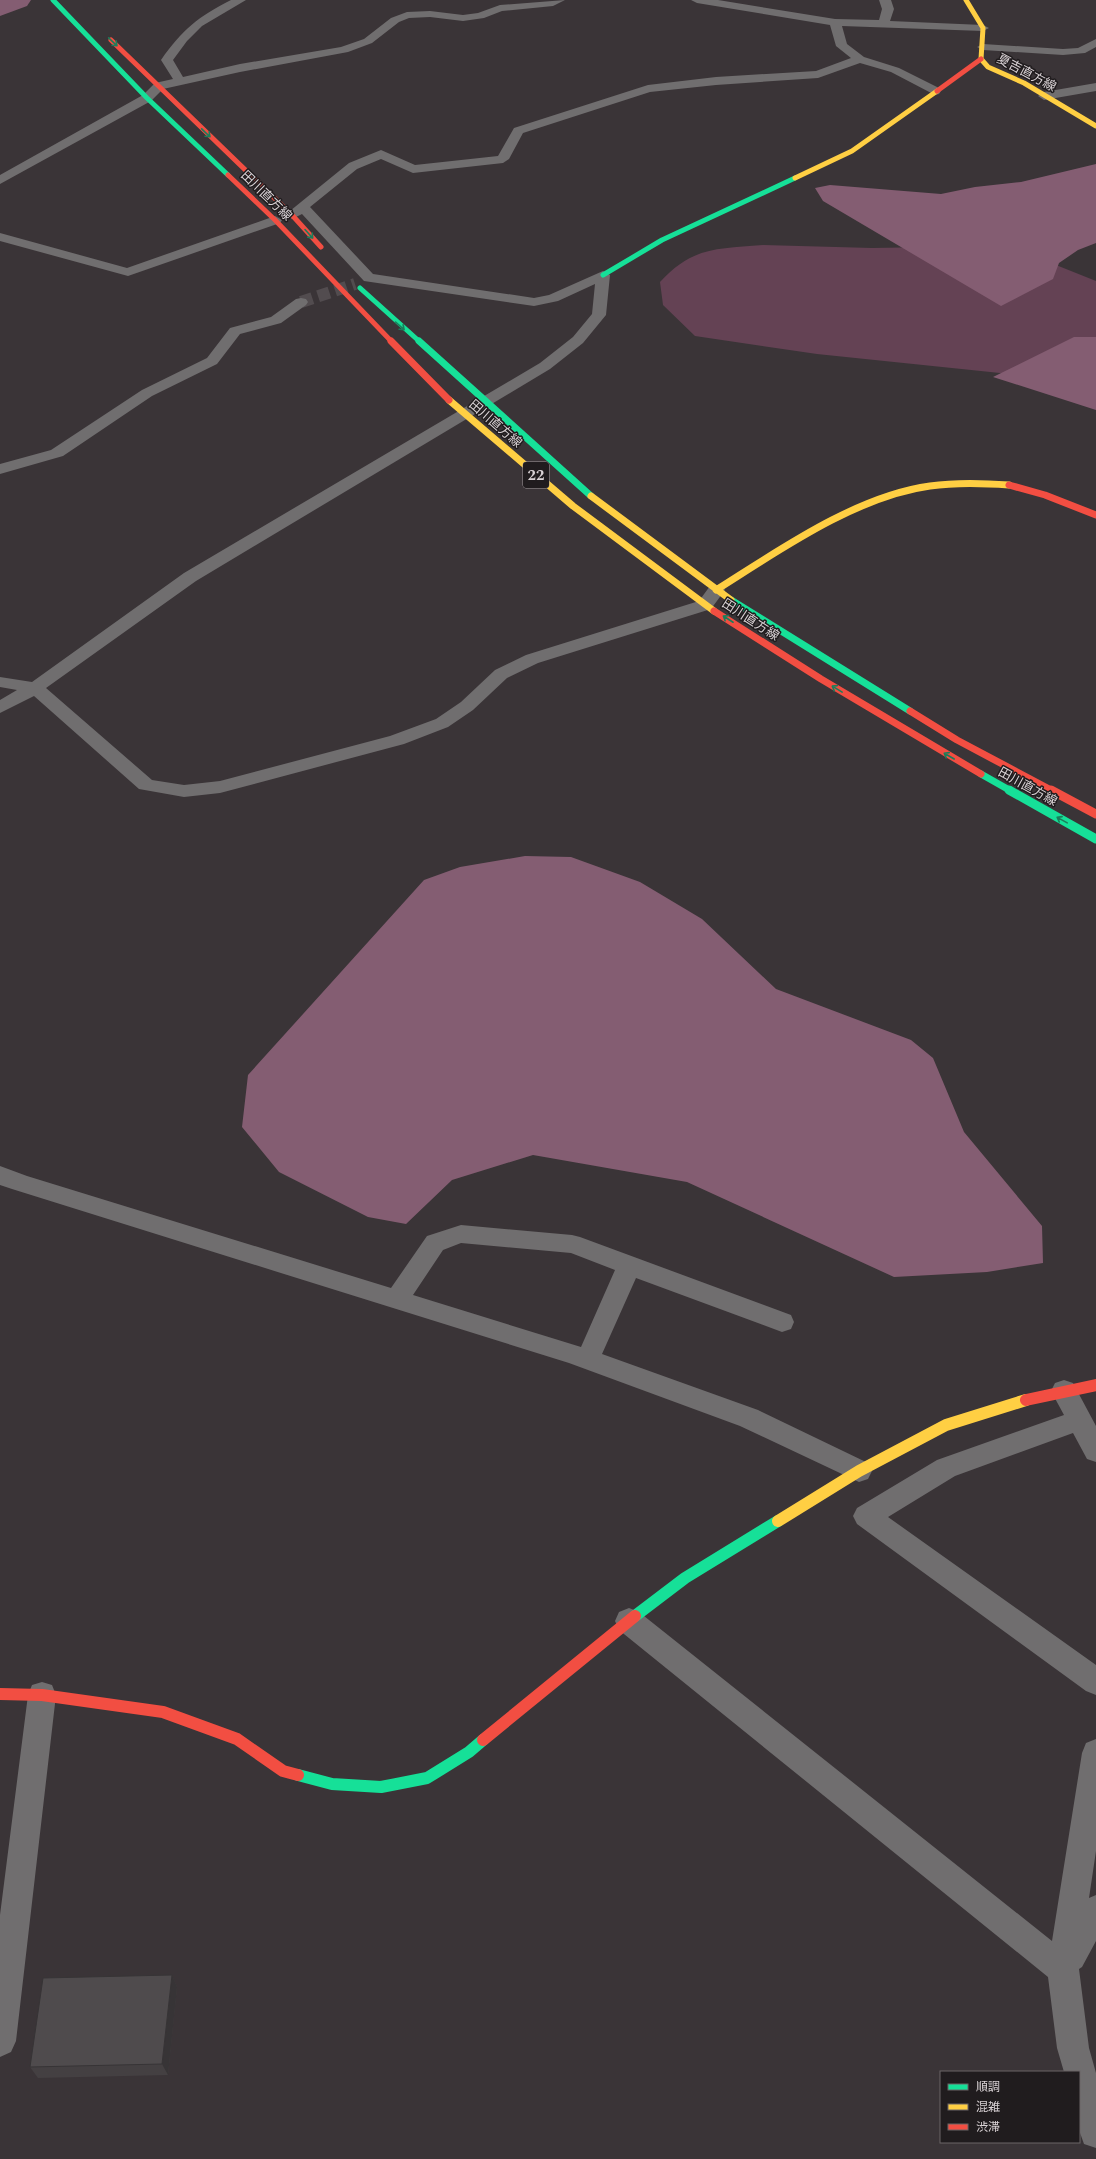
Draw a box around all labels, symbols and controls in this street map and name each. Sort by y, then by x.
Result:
one-way arrow [108,37,118,47]
street label: 夏吉直方線 [993,49,1060,97]
one-way arrow [201,128,211,137]
street label: 田川直方線 [236,166,297,225]
one-way arrow [304,228,313,239]
one-way arrow [395,321,405,330]
street label: 田川直方線 [464,395,526,453]
road number: 22 [523,462,549,488]
street label: 田川直方線 [718,594,783,646]
one-way arrow [723,615,734,623]
one-way arrow [831,684,843,692]
one-way arrow [943,751,955,759]
street label: 田川直方線 [994,762,1061,811]
one-way arrow [1056,815,1068,823]
legend [940,2071,1080,2143]
text: 順調 [976,2078,1000,2097]
text: 混雑 [976,2098,1000,2117]
text: 渋滞 [976,2118,1000,2137]

